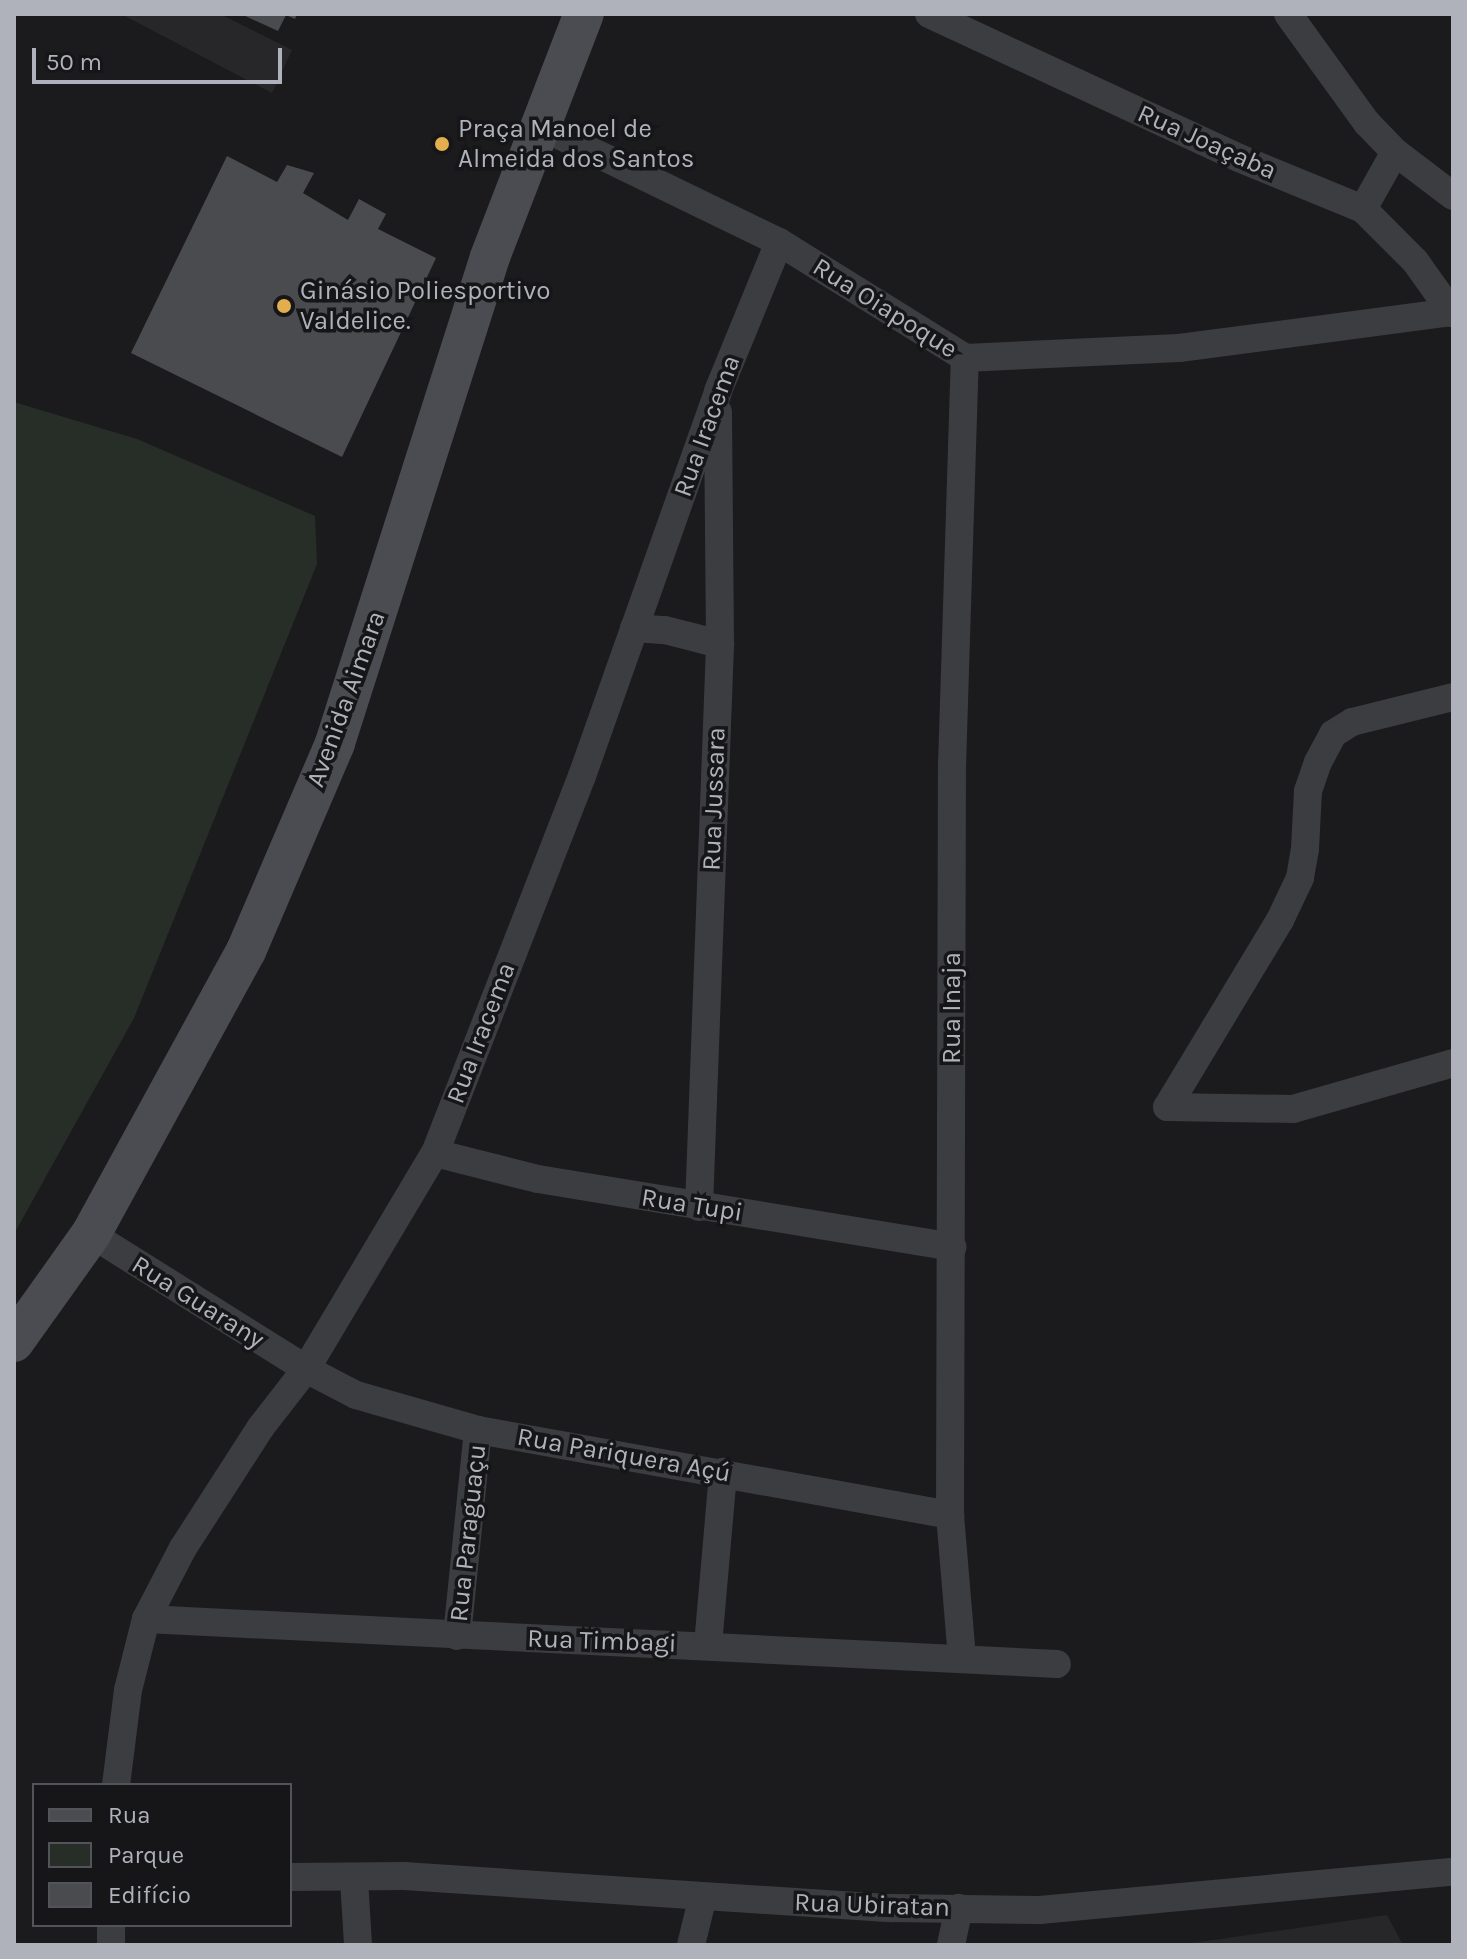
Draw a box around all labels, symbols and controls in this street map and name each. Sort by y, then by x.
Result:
scale bar [36,32,286,82]
text: 50 m [46,48,102,76]
street label: Rua Joaçaba [1133,98,1281,186]
place label: Praça Manoel de Almeida dos Santos [458,113,694,174]
marker: Praça Manoel de Almeida dos Santos [433,135,451,153]
street label: Rua Oiapoque [807,251,963,365]
place label: Ginásio Poliesportivo Valdelice. [300,275,551,336]
marker: Ginásio Poliesportivo Valdelice. [275,297,293,315]
street label: Rua Iracema [667,351,747,501]
street label: Avenida Aimara [300,607,392,791]
street label: Rua Jussara [696,727,732,871]
street label: Rua Inaja [936,952,968,1064]
street label: Rua Iracema [440,958,522,1108]
street label: Rua Tupi [639,1182,745,1228]
street label: Rua Guarany [126,1249,270,1355]
street label: Rua Pariquera Açú [515,1421,733,1489]
street label: Rua Paraguaçu [443,1443,493,1623]
street label: Rua Timbagi [527,1623,677,1659]
legend [32,1783,292,1927]
text: Rua [108,1801,150,1829]
text: Parque [108,1841,184,1869]
text: Edifício [108,1881,191,1909]
street label: Rua Ubiratan [794,1887,950,1923]

